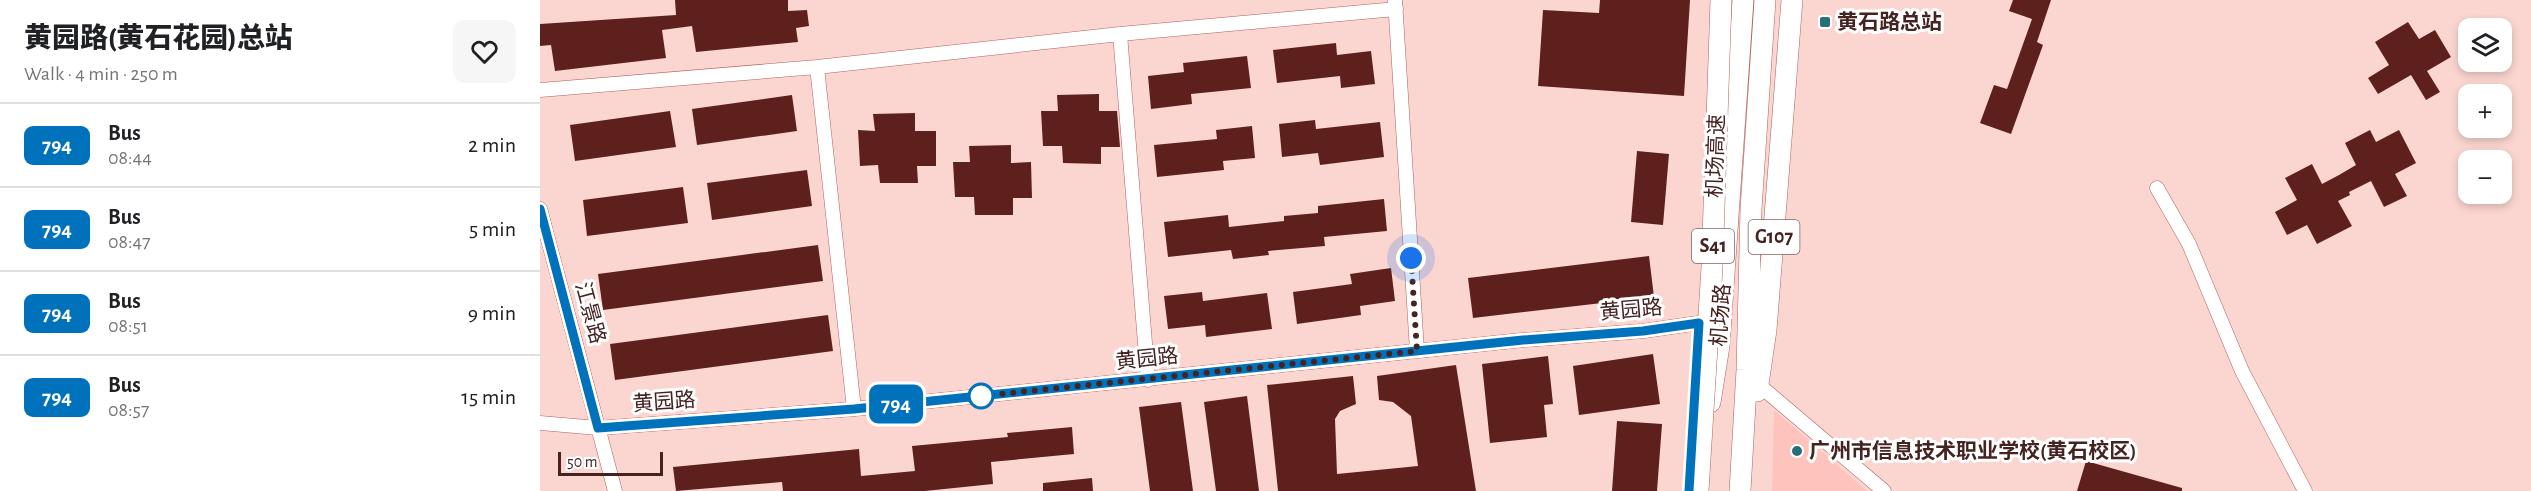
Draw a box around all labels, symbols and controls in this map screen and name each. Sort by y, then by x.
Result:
place label: 黄石路总站 [1837,10,1942,33]
marker: 黄石路总站 [1818,15,1832,29]
map controls [2458,18,2512,204]
button: layers [2458,18,2512,72]
button: heart [453,20,516,83]
text: 黄园路(黄石花园)总站 [24,25,293,53]
text: Walk · 4 min · 250 m [24,64,178,84]
button: + [2458,84,2512,138]
street label: 机场高速 [1703,114,1728,198]
text: Bus [108,122,141,144]
text: 2 min [468,134,516,156]
text: 794 [42,135,72,156]
text: 08:44 [108,148,152,168]
button: − [2458,150,2512,204]
text: Bus [108,206,141,228]
text: 5 min [469,218,516,240]
text: 794 [42,219,72,240]
road number: G107 [1748,220,1800,254]
road number: S41 [1692,229,1734,263]
text: 08:47 [108,232,151,252]
your location [1396,243,1426,273]
street label: 江景路 [572,280,609,346]
street label: 机场路 [1707,283,1734,347]
text: Bus [108,290,141,312]
street label: 黄园路 [1599,296,1663,323]
text: 9 min [468,302,516,324]
text: 794 [42,303,72,324]
text: 08:51 [108,316,148,336]
street label: 黄园路 [1114,344,1179,373]
text: Bus [108,374,141,396]
unlabelled marker [968,383,994,409]
line badge: 794 [862,384,931,424]
text: 15 min [461,386,516,408]
text: 794 [42,387,72,408]
street label: 黄园路 [632,388,696,415]
text: 794 [881,394,911,415]
text: 08:57 [108,400,149,420]
place label: 广州市信息技术职业学校(黄石校区) [1809,439,2137,462]
marker: 广州市信息技术职业学校(黄石校区) [1790,444,1804,458]
scale bar [558,449,663,476]
text: 50 m [567,454,598,470]

